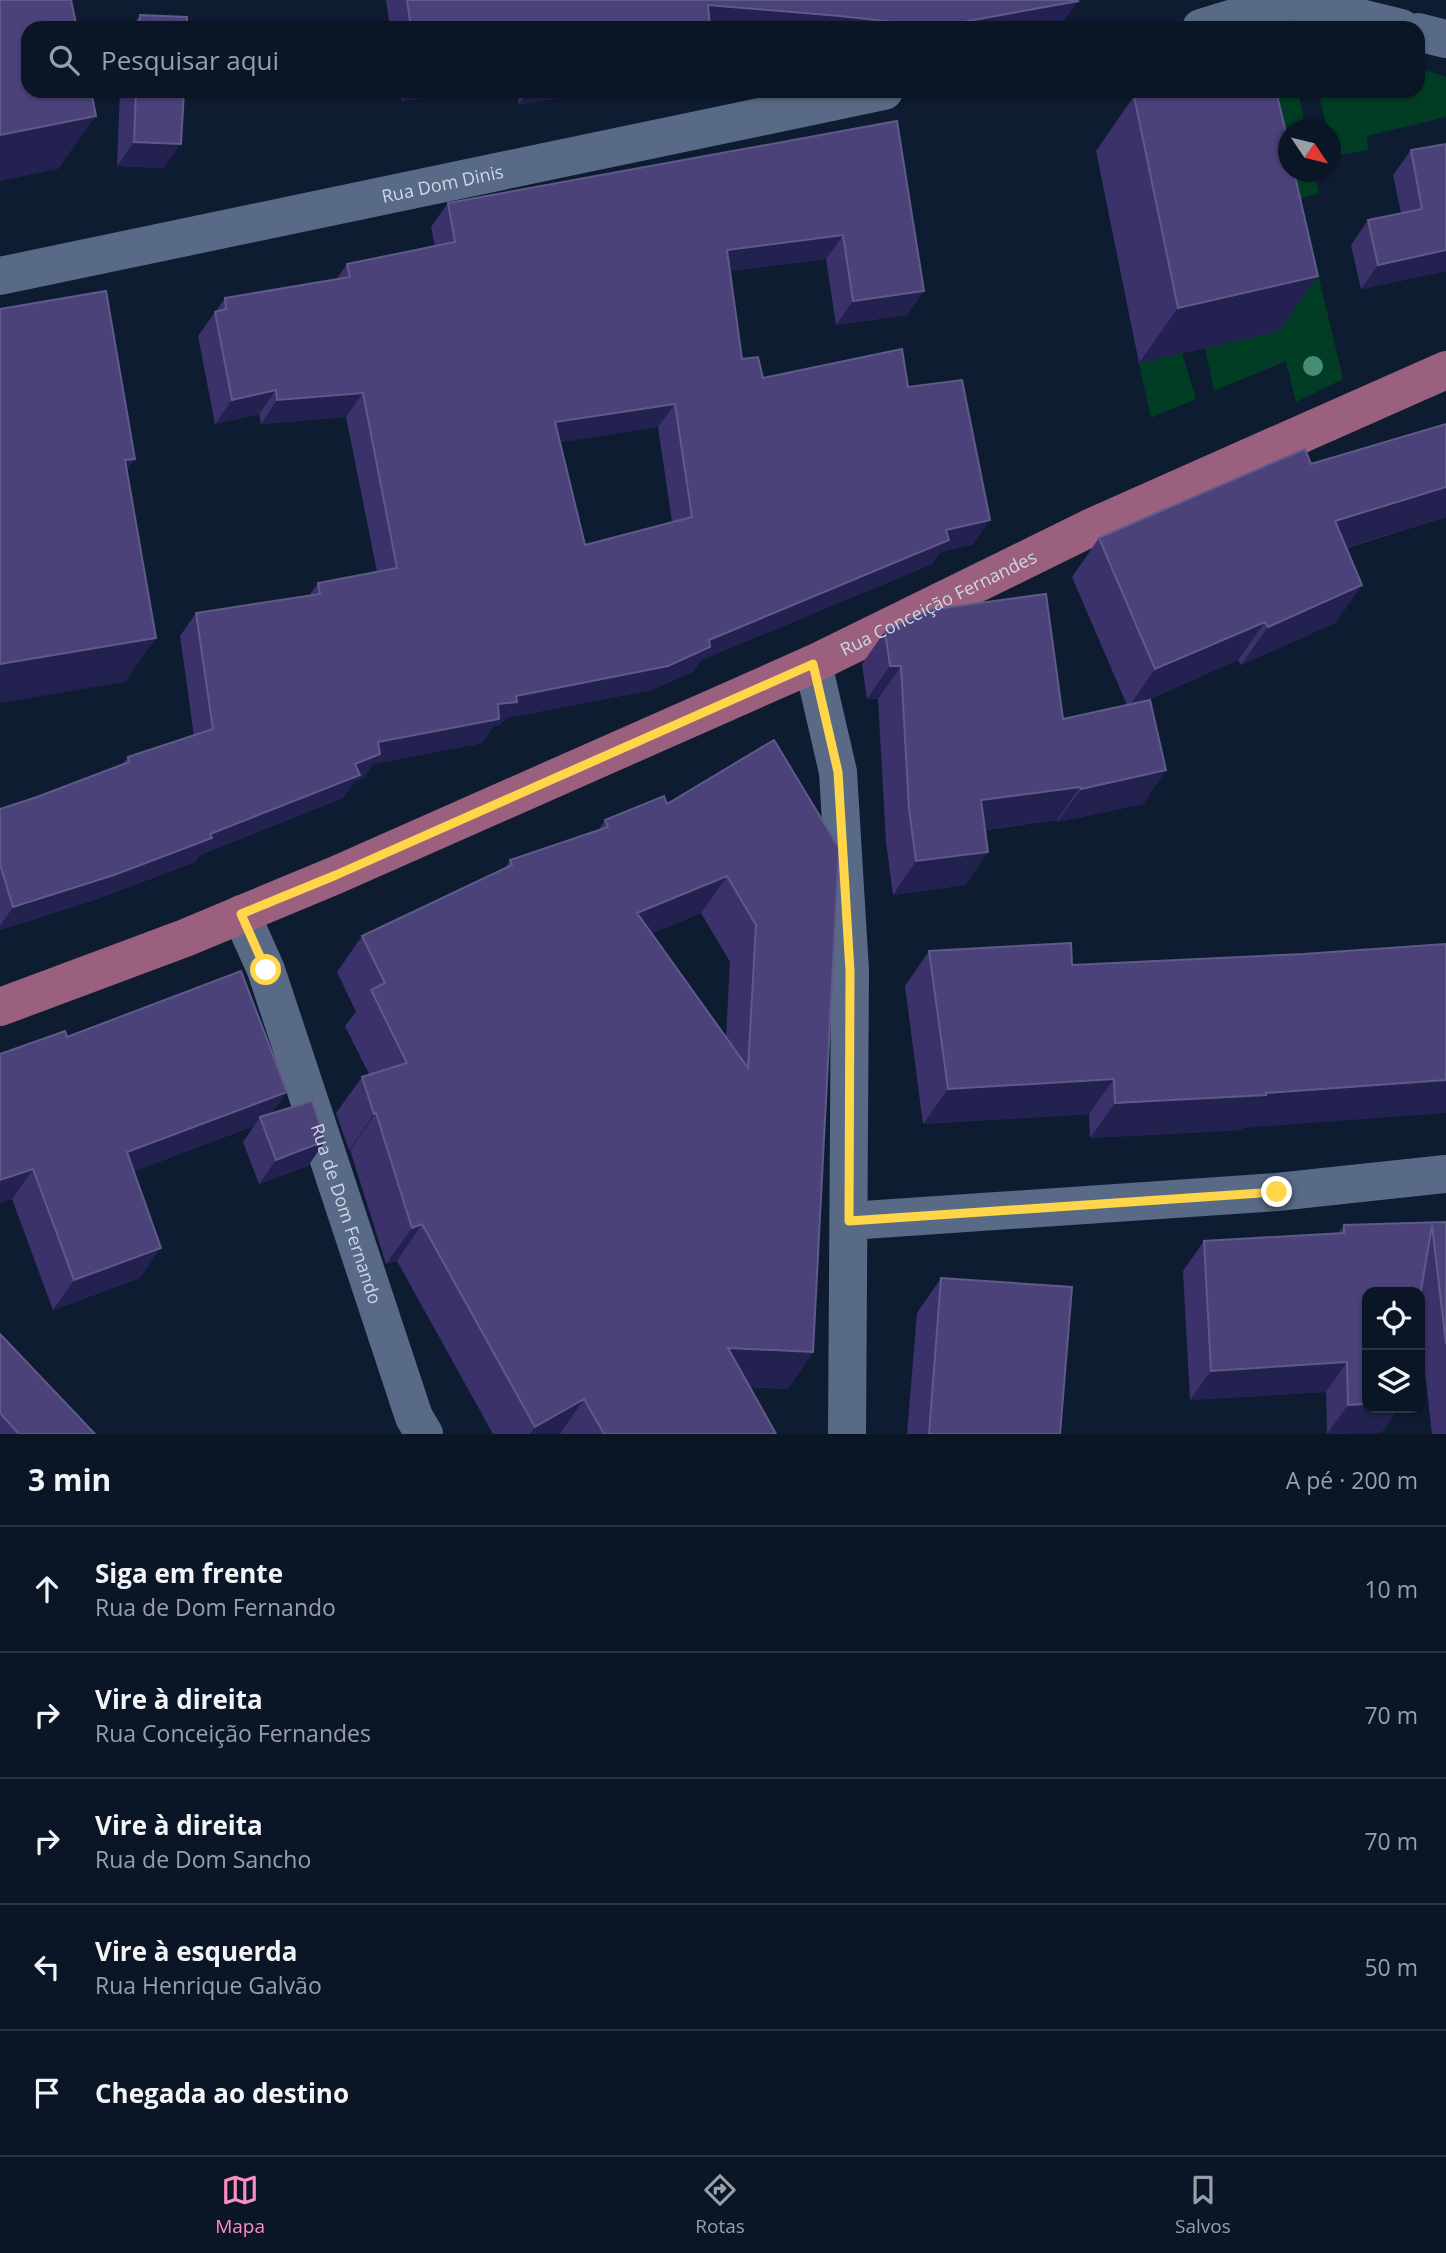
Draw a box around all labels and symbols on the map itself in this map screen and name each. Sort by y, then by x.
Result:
north arrow [1278,119,1341,182]
street label: Rua Dom Dinis [379,159,506,208]
street label: Rua Conceição Fernandes [836,544,1040,661]
route start [250,954,281,985]
street label: Rua de Dom Fernando [306,1120,388,1307]
route end [1261,1176,1292,1207]

